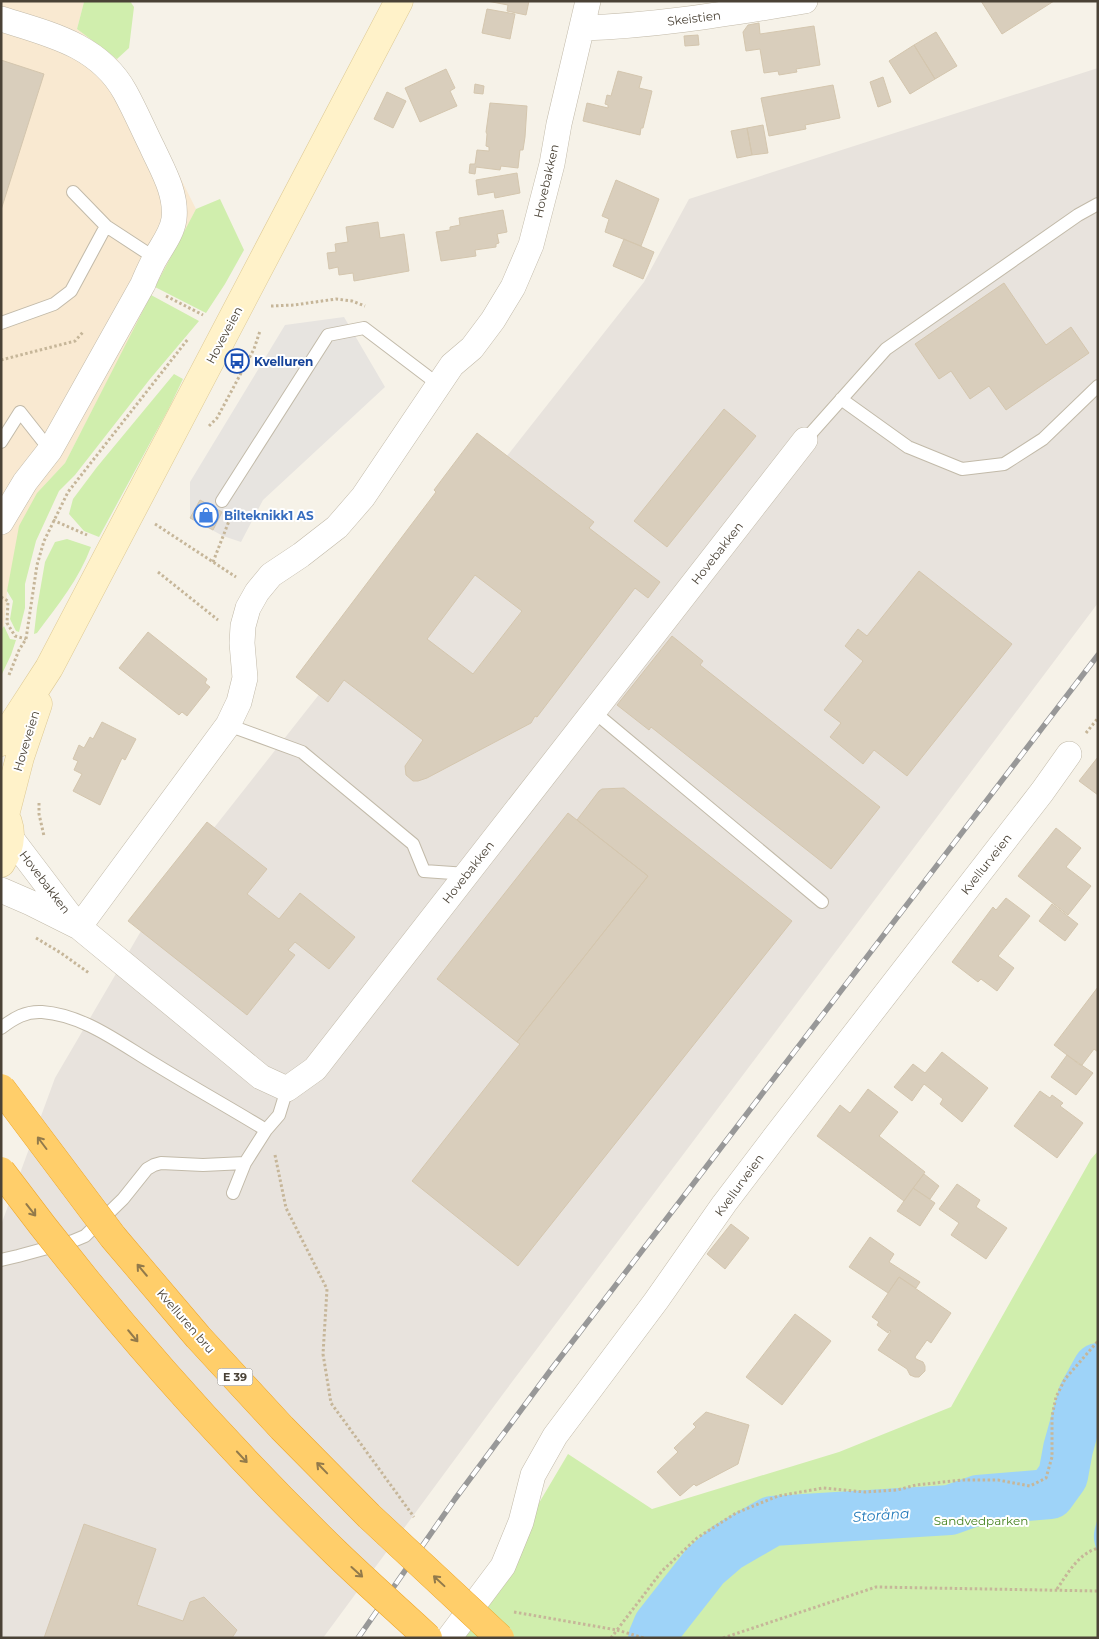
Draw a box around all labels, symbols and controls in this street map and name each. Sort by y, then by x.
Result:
street label: Skeistien [666,7,722,29]
street label: Hovebakken [530,143,562,219]
street label: Hoveveien [203,304,245,366]
bus stop icon: Kvelluren [224,348,250,374]
place label: Kvelluren [254,354,313,369]
shop icon: Bilteknikk1 AS [193,502,219,528]
place label: Bilteknikk1 AS [224,508,314,523]
street label: Hovebakken [688,519,746,587]
street label: Hoveveien [10,709,42,773]
street label: Kvellurveien [958,830,1014,898]
street label: Hovebakken [439,838,497,906]
street label: Hovebakken [16,847,74,917]
one-way arrow [36,1137,47,1150]
street label: Kvellurveien [711,1151,767,1219]
one-way arrow [25,1203,36,1216]
one-way arrow [136,1264,148,1277]
street label: Kvelluren bru [154,1286,218,1356]
one-way arrow [128,1330,139,1343]
road number: E 39 [218,1368,252,1385]
one-way arrow [236,1451,248,1464]
one-way arrow [316,1462,328,1474]
water label: Storåna [852,1504,910,1526]
park label: Sandvedparken [934,1513,1028,1528]
one-way arrow [350,1566,363,1578]
one-way arrow [432,1575,445,1587]

